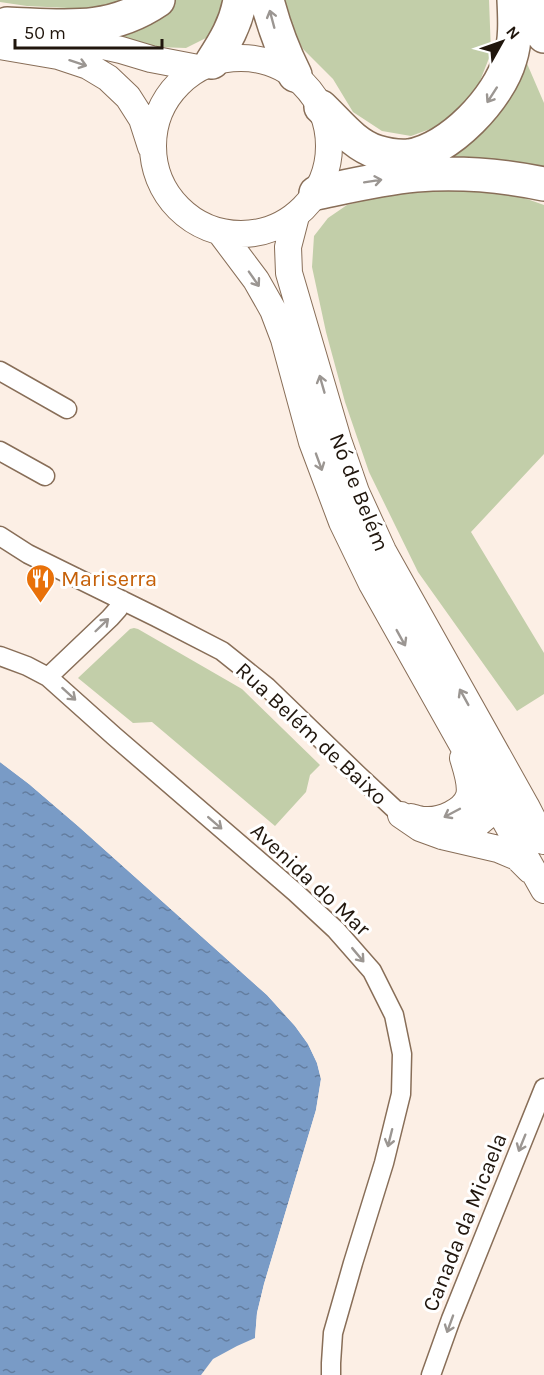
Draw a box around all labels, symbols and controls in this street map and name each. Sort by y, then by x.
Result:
one-way arrow [266,10,277,29]
scale bar [15,12,162,50]
north arrow [472,12,532,72]
text: 50 m [24,22,66,44]
text: N [502,22,524,43]
one-way arrow [68,58,87,69]
one-way arrow [485,87,498,104]
one-way arrow [363,175,383,186]
one-way arrow [248,270,260,286]
one-way arrow [315,375,327,394]
street label: Nó de Belém [324,430,395,555]
one-way arrow [315,452,326,470]
restaurant icon: Mariserra [24,562,56,604]
place label: Mariserra [61,566,157,592]
one-way arrow [95,618,110,633]
one-way arrow [395,629,407,646]
street label: Rua Belém de Baixo [230,657,392,811]
one-way arrow [61,687,76,701]
one-way arrow [458,689,470,706]
one-way arrow [444,807,461,819]
one-way arrow [207,817,223,830]
street label: Avenida do Mar [245,818,375,942]
one-way arrow [351,947,365,962]
one-way arrow [384,1128,396,1147]
street label: Canada da Micaela [417,1129,513,1315]
one-way arrow [516,1133,527,1151]
one-way arrow [443,1314,454,1333]

